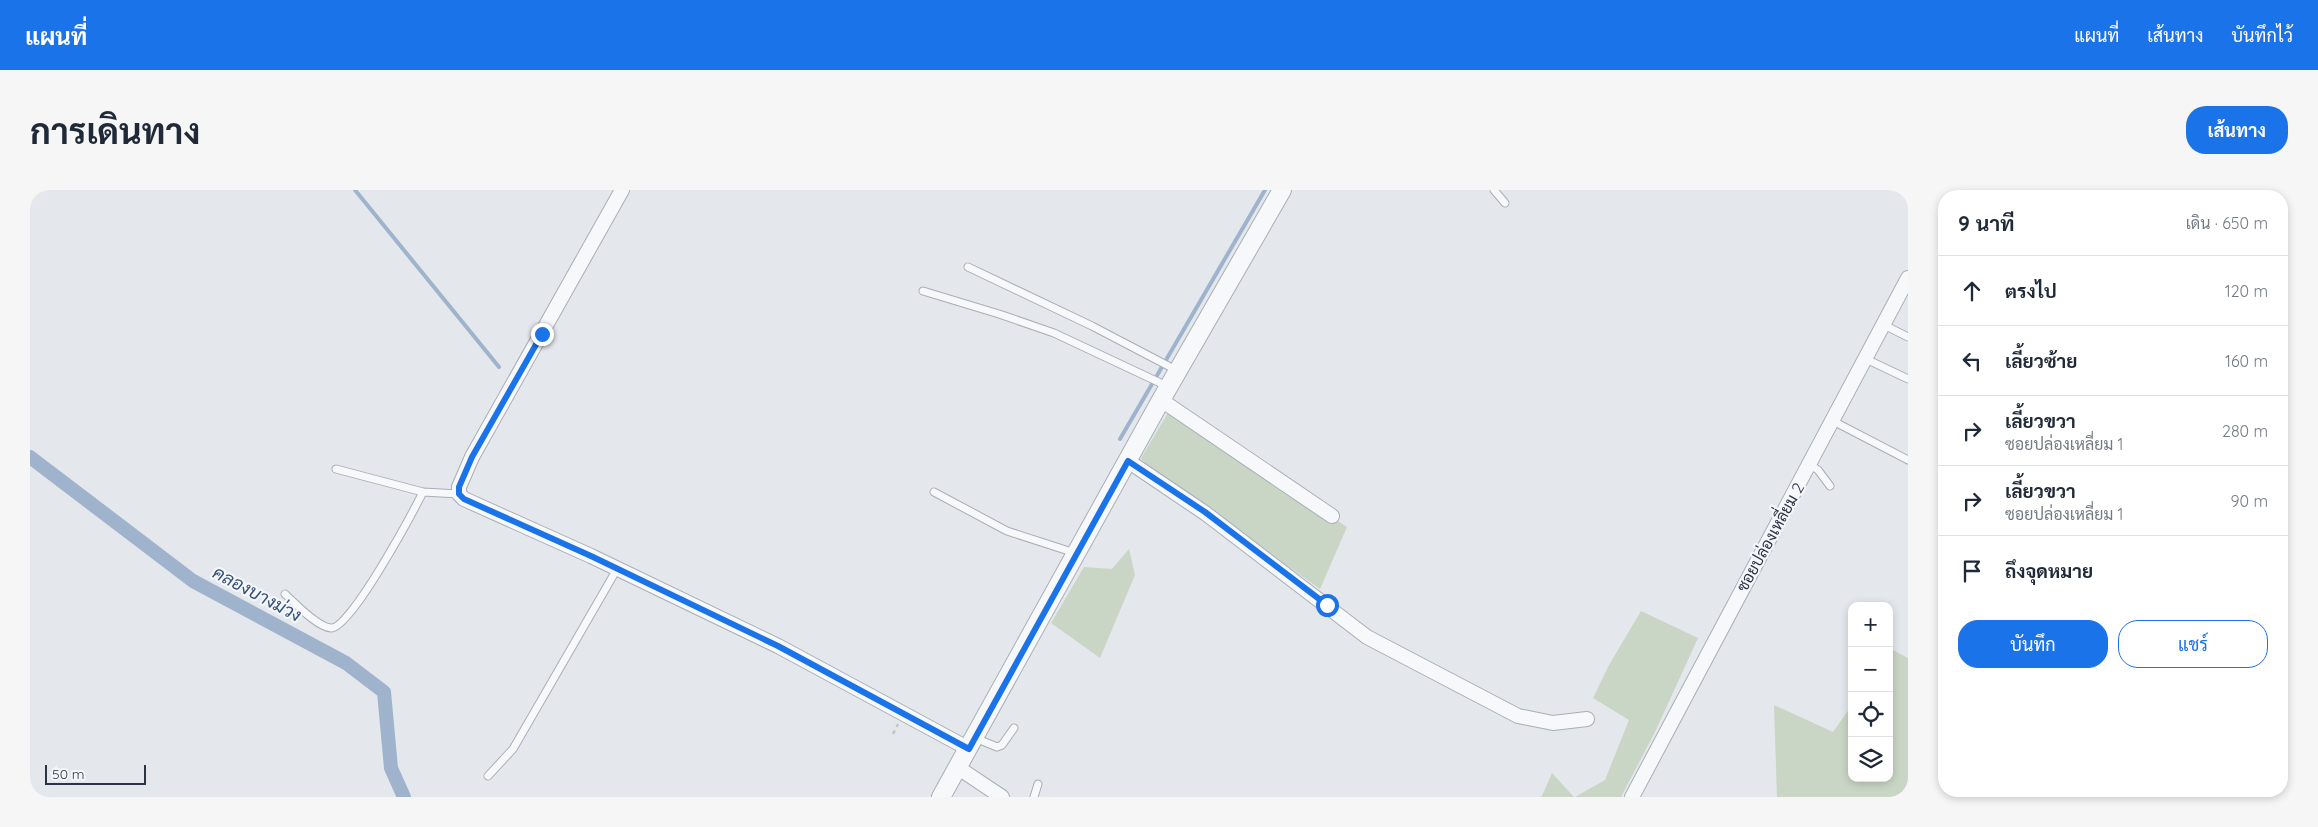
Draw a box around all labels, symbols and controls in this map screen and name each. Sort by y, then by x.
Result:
text: แผนที่ [25,21,87,51]
text: แผนที่ [2074,24,2119,47]
text: เส้นทาง [2147,24,2203,47]
text: บันทึกไว้ [2231,24,2293,47]
button: เส้นทาง [2186,106,2288,154]
text: การเดินทาง [30,109,200,153]
text: 9 นาที [1958,210,2014,236]
text: เดิน · 650 m [2186,213,2268,233]
icon: ahead [1958,277,1986,305]
text: ตรงไป [2005,279,2057,303]
text: 120 m [2225,281,2268,301]
route end [531,323,554,346]
icon: left [1958,347,1986,375]
text: เลี้ยวซ้าย [2005,349,2077,373]
text: 160 m [2225,351,2268,371]
text: เลี้ยวขวา [2005,409,2076,433]
icon: right [1958,417,1986,445]
text: 280 m [2222,421,2268,441]
text: ซอยปล่องเหลี่ยม 1 [2005,434,2124,454]
street label: ซอยปล่องเหลี่ยม 2 [1728,477,1808,595]
text: เลี้ยวขวา [2005,479,2076,503]
icon: right [1958,487,1986,515]
text: 90 m [2231,491,2268,511]
text: ซอยปล่องเหลี่ยม 1 [2005,504,2124,524]
icon: arrive [1958,557,1986,585]
text: ถึงจุดหมาย [2005,559,2093,583]
water label: คลองบางม่วง [209,561,305,626]
route start [1316,594,1339,617]
map controls [1848,602,1893,782]
button: + [1848,602,1893,647]
button: บันทึก [1958,620,2108,668]
button: แชร์ [2118,620,2268,668]
button: − [1848,647,1893,692]
button: locate [1848,692,1893,737]
button: layers [1848,737,1893,782]
scale bar [45,762,146,785]
text: 50 m [52,765,85,783]

